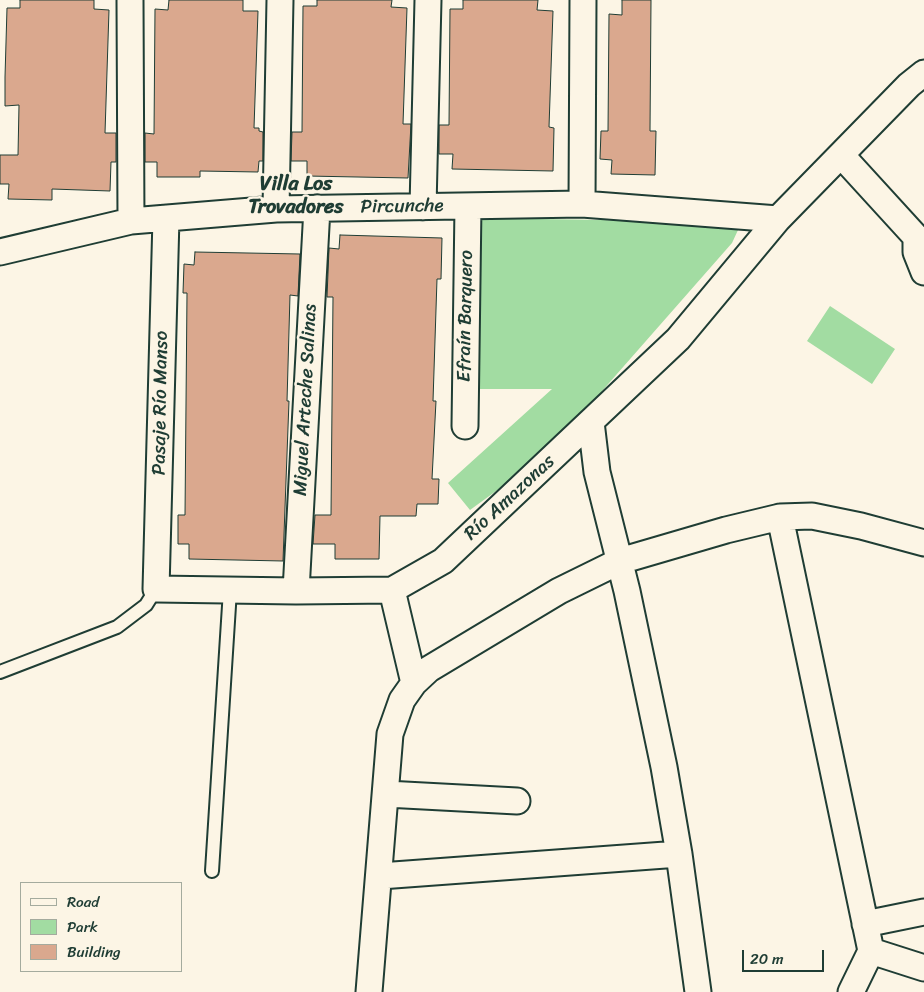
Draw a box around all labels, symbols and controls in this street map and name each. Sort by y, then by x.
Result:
district label: Villa Los Trovadores [248,173,344,220]
street label: Pircunche [360,195,444,219]
street label: Efraín Barquero [453,250,479,382]
street label: Miguel Arteche Salinas [290,303,322,497]
street label: Pasaje Río Manso [148,330,174,476]
street label: Río Amazonas [460,450,560,546]
legend [20,882,182,972]
text: Road [67,889,99,915]
text: Park [67,914,98,940]
text: Building [67,939,121,965]
scale bar [744,940,826,972]
text: 20 m [750,946,784,972]

